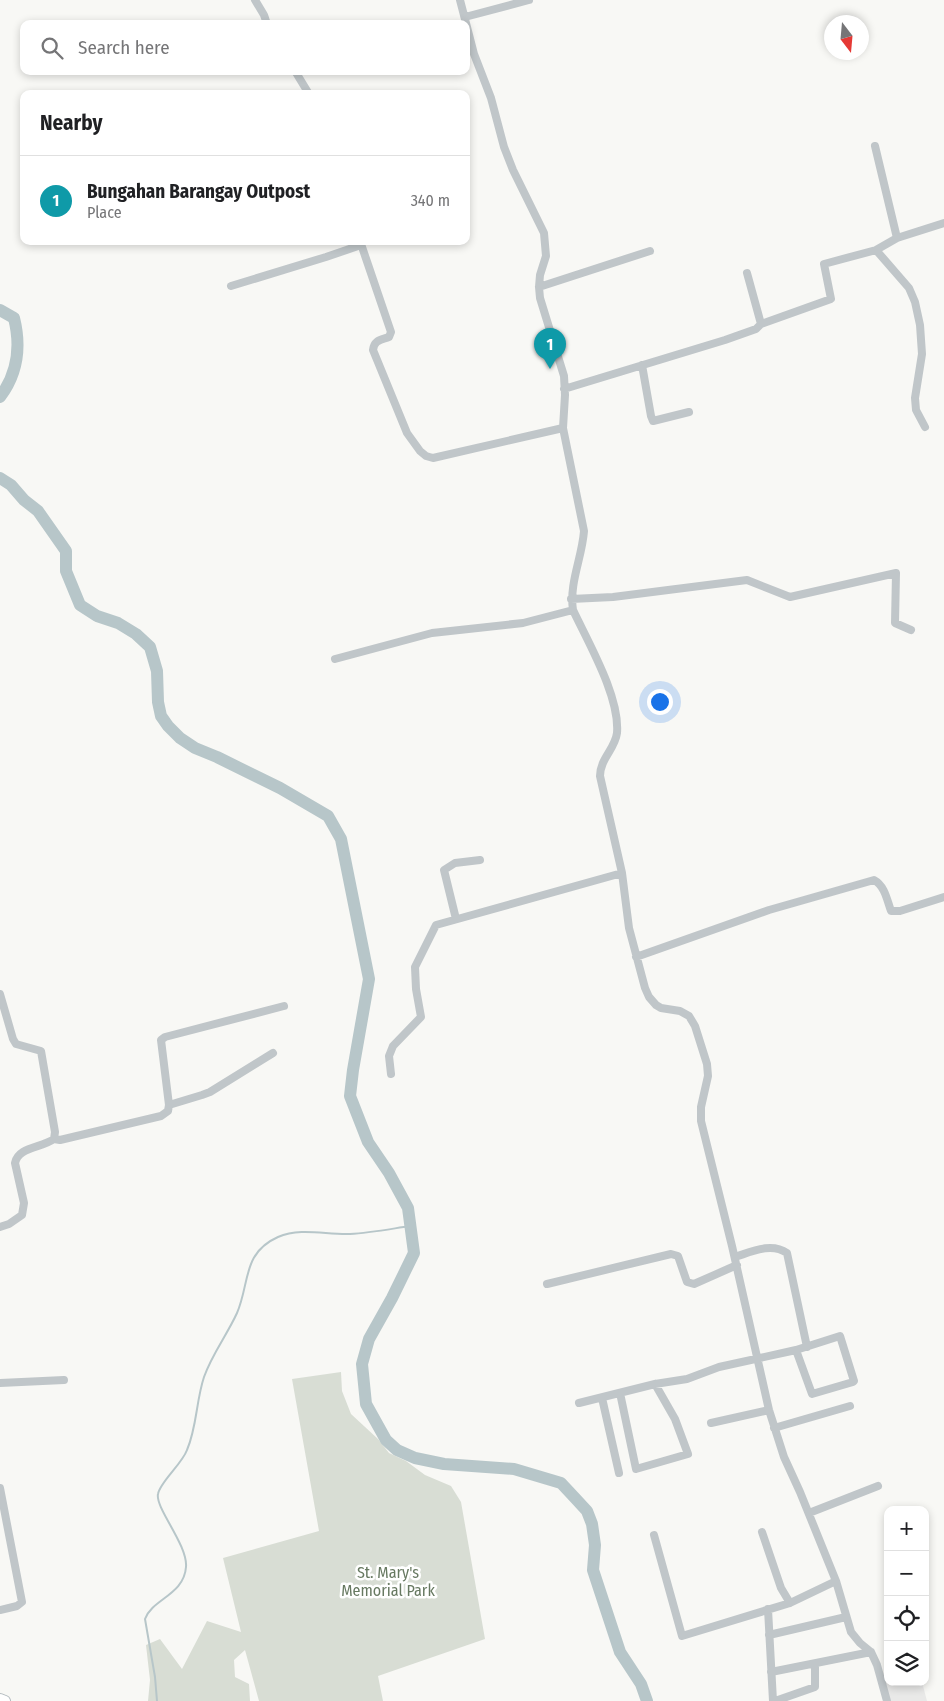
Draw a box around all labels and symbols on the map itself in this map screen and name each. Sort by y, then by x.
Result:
north arrow [824,15,869,60]
pin: 1 [534,328,566,369]
your location [647,689,673,715]
park label: St. Mary's Memorial Park [341,1563,435,1600]

